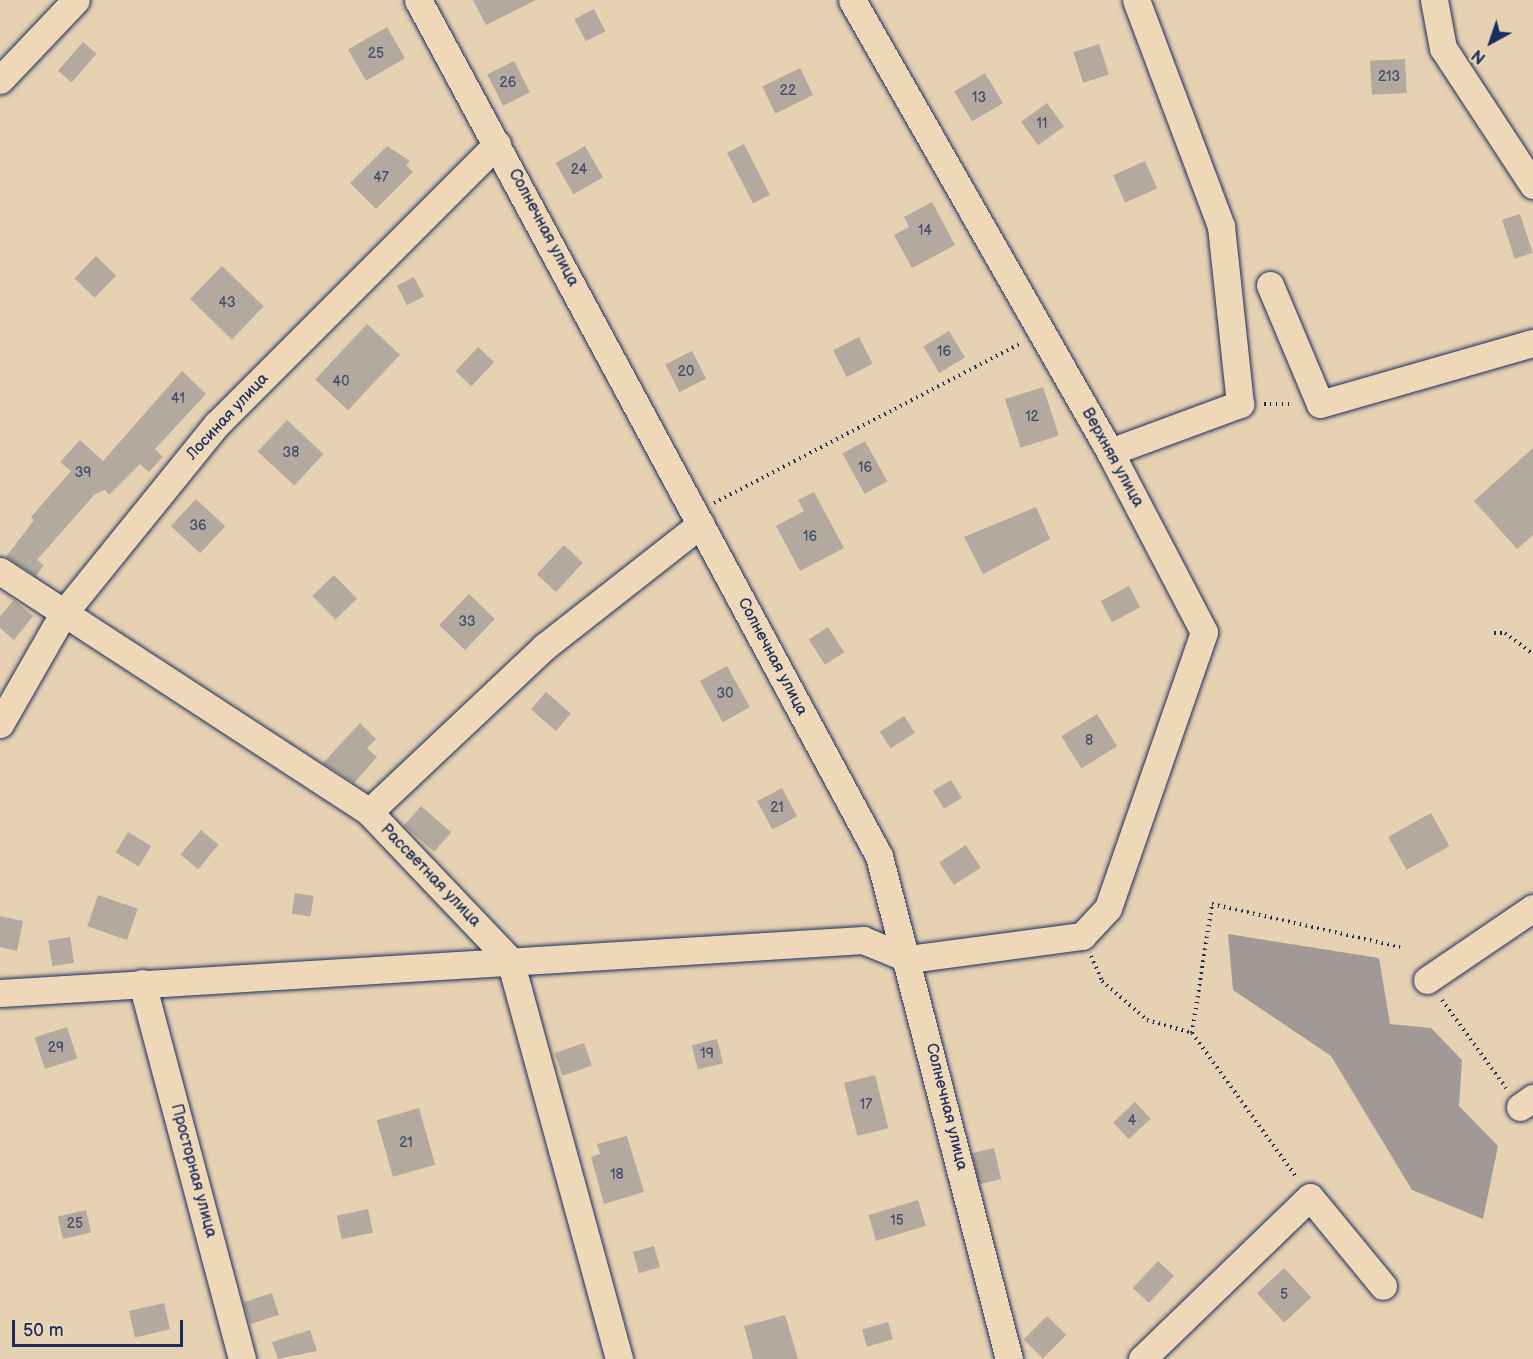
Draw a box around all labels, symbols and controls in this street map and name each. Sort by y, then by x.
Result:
north arrow [1461,12,1521,72]
text: N [1468,45,1490,67]
house number: 25 [368,46,384,62]
house number: 213 [1378,69,1400,85]
house number: 26 [500,75,516,91]
house number: 22 [780,83,796,99]
house number: 13 [972,90,986,106]
house number: 11 [1037,116,1047,132]
house number: 24 [571,162,587,178]
street label: Солнечная улица [504,166,582,290]
house number: 47 [373,170,389,186]
house number: 14 [918,223,932,239]
house number: 43 [218,295,236,311]
house number: 16 [937,344,951,360]
house number: 20 [678,364,694,380]
street label: Лосиная улица [183,370,273,464]
house number: 40 [333,374,349,390]
house number: 41 [171,391,185,407]
street label: Верхняя улица [1077,405,1147,511]
house number: 12 [1025,409,1039,425]
house number: 38 [283,445,299,461]
house number: 16 [858,460,872,476]
house number: 39 [75,465,91,481]
house number: 36 [189,518,207,534]
house number: 16 [803,529,817,545]
street label: Солнечная улица [733,595,811,719]
house number: 33 [458,614,476,630]
house number: 30 [717,686,733,702]
house number: 8 [1085,733,1093,749]
house number: 21 [770,800,784,816]
street label: Рассветная улица [376,820,484,932]
house number: 29 [48,1040,64,1056]
street label: Солнечная улица [921,1041,971,1173]
house number: 19 [700,1046,714,1062]
house number: 17 [860,1097,872,1113]
street label: Просторная улица [166,1102,220,1240]
house number: 4 [1128,1113,1136,1129]
house number: 21 [399,1135,413,1151]
house number: 18 [610,1167,624,1183]
house number: 15 [890,1213,904,1229]
house number: 25 [67,1216,83,1232]
house number: 5 [1280,1287,1288,1303]
scale bar [15,1308,186,1346]
text: 50 m [23,1320,64,1341]

